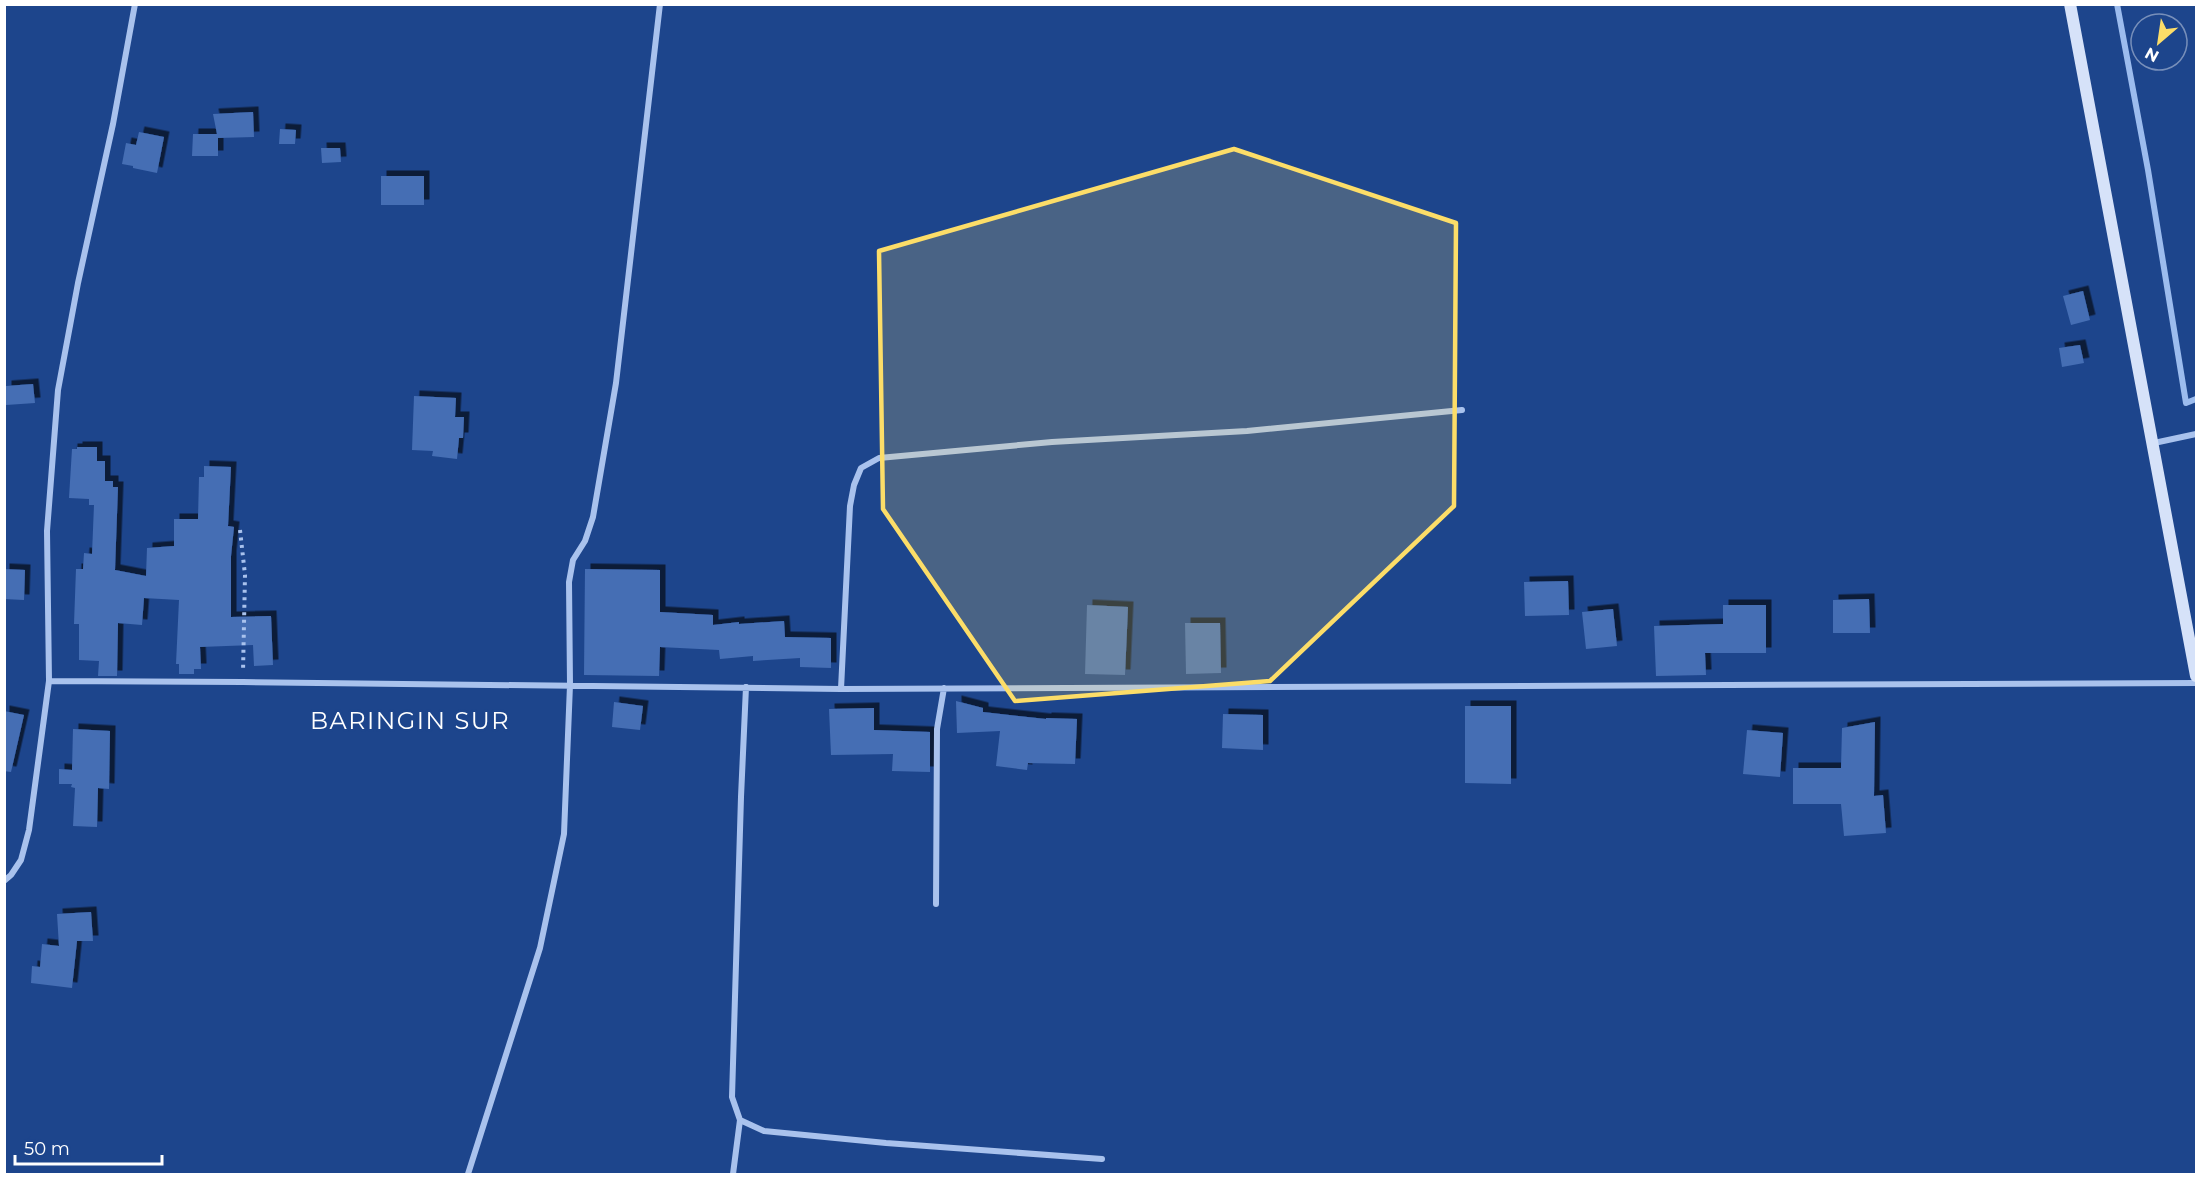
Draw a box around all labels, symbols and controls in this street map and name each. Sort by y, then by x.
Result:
north arrow [2129,12,2189,72]
text: N [2142,43,2162,66]
district label: BARINGIN SUR [310,706,510,735]
scale bar [15,1128,162,1166]
text: 50 m [24,1138,70,1160]

